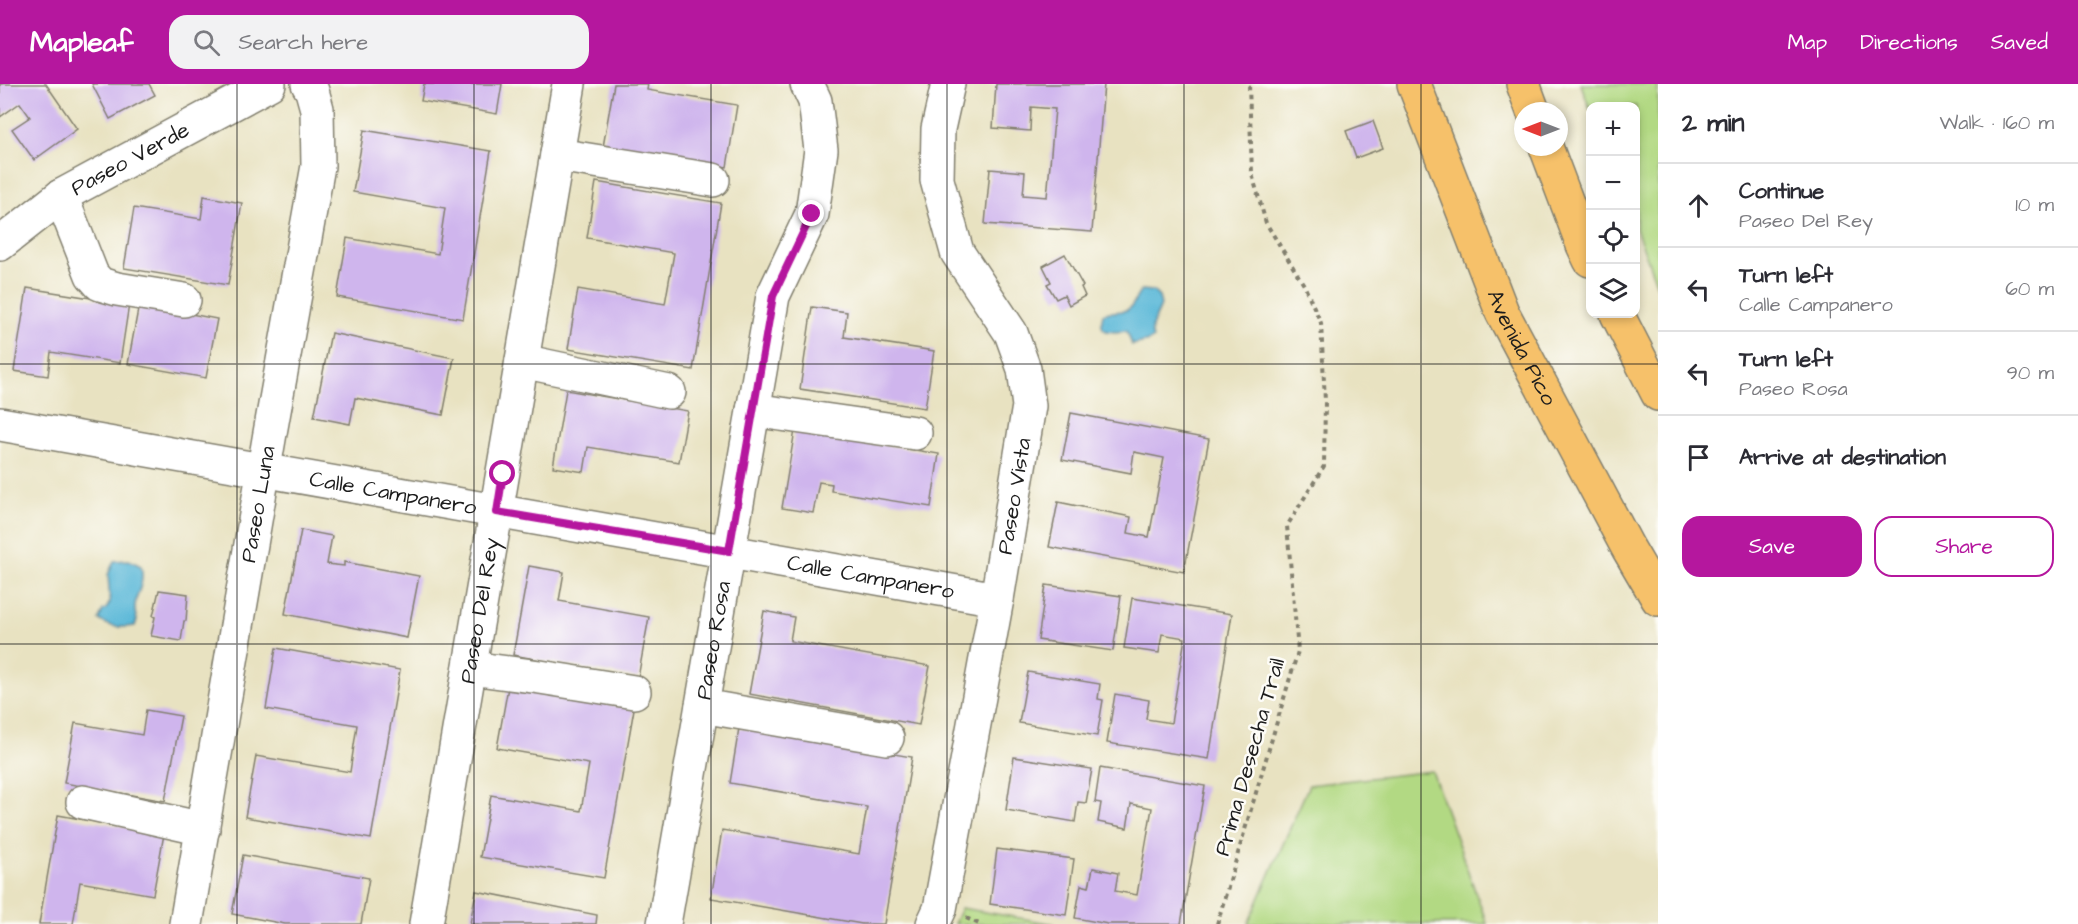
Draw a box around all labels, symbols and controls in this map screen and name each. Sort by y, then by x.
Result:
search box [169,15,589,69]
text: Mapleaf [30,23,133,62]
icon: search [190,26,223,59]
text: Search here [238,27,368,58]
text: Map [1787,28,1827,57]
text: Directions [1860,28,1958,57]
text: Saved [1991,28,2048,57]
north arrow [1514,102,1568,156]
map controls [1586,102,1640,318]
button: + [1586,102,1640,156]
text: 2 min [1682,105,1744,141]
text: Walk · 160 m [1939,109,2054,137]
street label: Paseo Verde [65,114,195,203]
button: − [1586,156,1640,210]
text: Continue [1739,176,1824,207]
icon: ahead [1682,189,1715,222]
text: 10 m [2015,191,2054,219]
route end [798,200,824,226]
text: Paseo Del Rey [1739,207,1873,235]
button: locate [1586,210,1640,264]
text: Turn left [1739,260,1833,291]
button: layers [1586,264,1640,318]
icon: left [1682,273,1715,306]
text: 60 m [2005,275,2054,303]
street label: Avenida Pico [1479,285,1565,412]
text: Calle Campanero [1739,291,1893,319]
text: Turn left [1739,344,1833,375]
icon: left [1682,357,1715,390]
text: 90 m [2006,359,2054,387]
text: Paseo Rosa [1739,375,1848,403]
street label: Paseo Vista [989,436,1039,557]
icon: arrive [1682,441,1715,474]
text: Arrive at destination [1739,442,1946,473]
street label: Paseo Luna [233,443,283,565]
route start [489,460,515,486]
street label: Calle Campanero [307,463,480,523]
button: Save [1682,516,1862,577]
button: Share [1874,516,2054,577]
street label: Paseo Del Rey [452,535,508,686]
street label: Calle Campanero [785,547,957,607]
street label: Paseo Rosa [688,579,739,702]
street label: Prima Desecha Trail [1207,654,1293,860]

